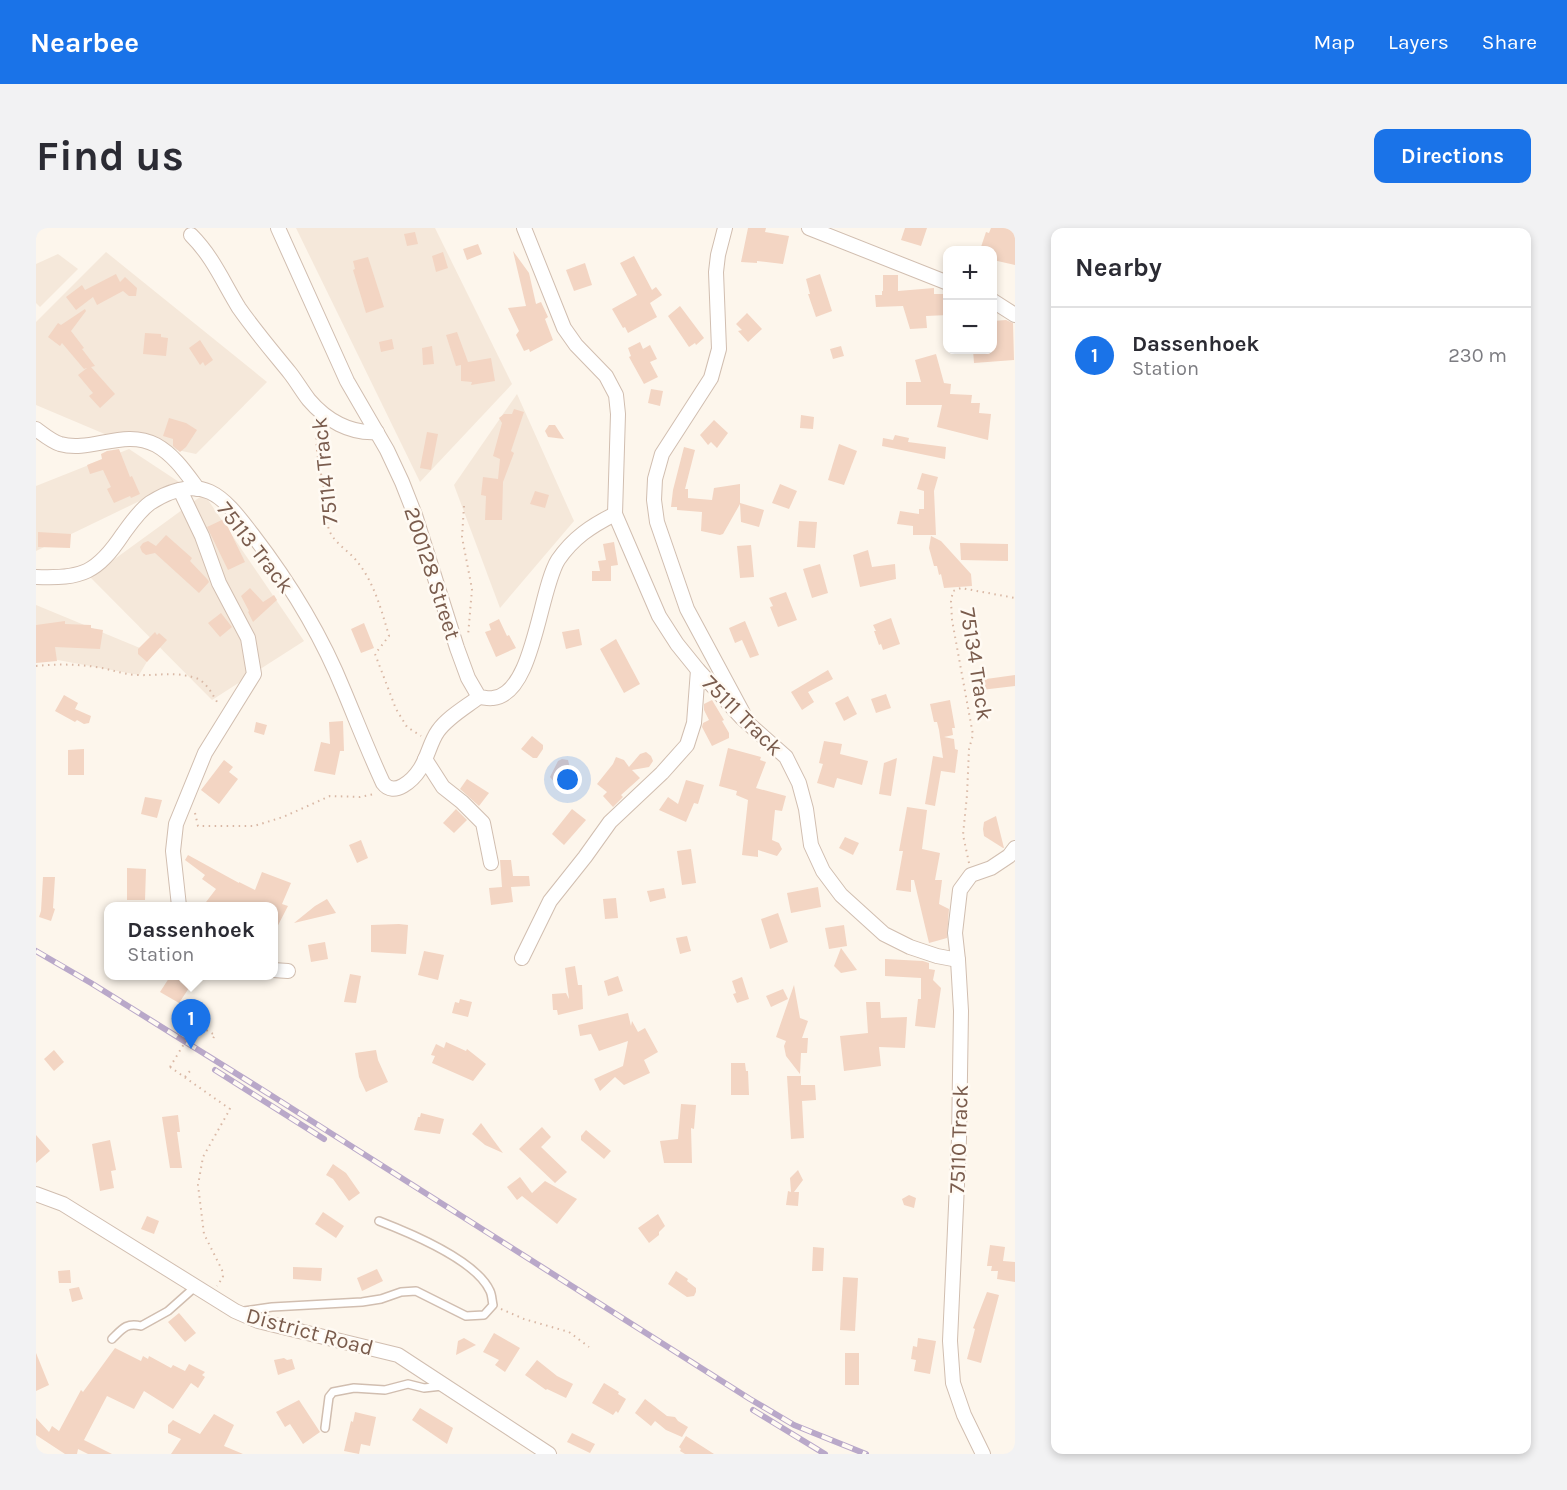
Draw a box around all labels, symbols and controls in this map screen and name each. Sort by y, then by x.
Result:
text: Nearbee [30,26,139,59]
text: Map [1313,30,1355,54]
text: Layers [1388,30,1449,54]
text: Share [1482,30,1537,54]
button: Directions [1374,129,1531,183]
text: Find us [36,131,184,181]
map controls [943,246,997,354]
button: + [943,246,997,300]
text: Nearby [1075,252,1162,283]
button: − [943,300,997,354]
text: Dassenhoek [1132,331,1259,357]
text: 1 [1091,344,1098,367]
text: 230 m [1448,344,1507,367]
text: Station [1132,357,1199,380]
street label: 75114 Track [306,416,344,526]
street label: 75113 Track [211,497,299,598]
street label: 200128 Street [398,504,466,643]
street label: 75134 Track [954,606,998,722]
street label: 75111 Track [697,670,788,761]
your location [553,765,582,794]
popup [104,902,278,980]
text: Dassenhoek [127,917,255,943]
text: Station [127,943,194,966]
pin: 1 [172,1000,210,1049]
street label: 75110 Track [944,1084,974,1194]
street label: District Road [243,1302,376,1361]

